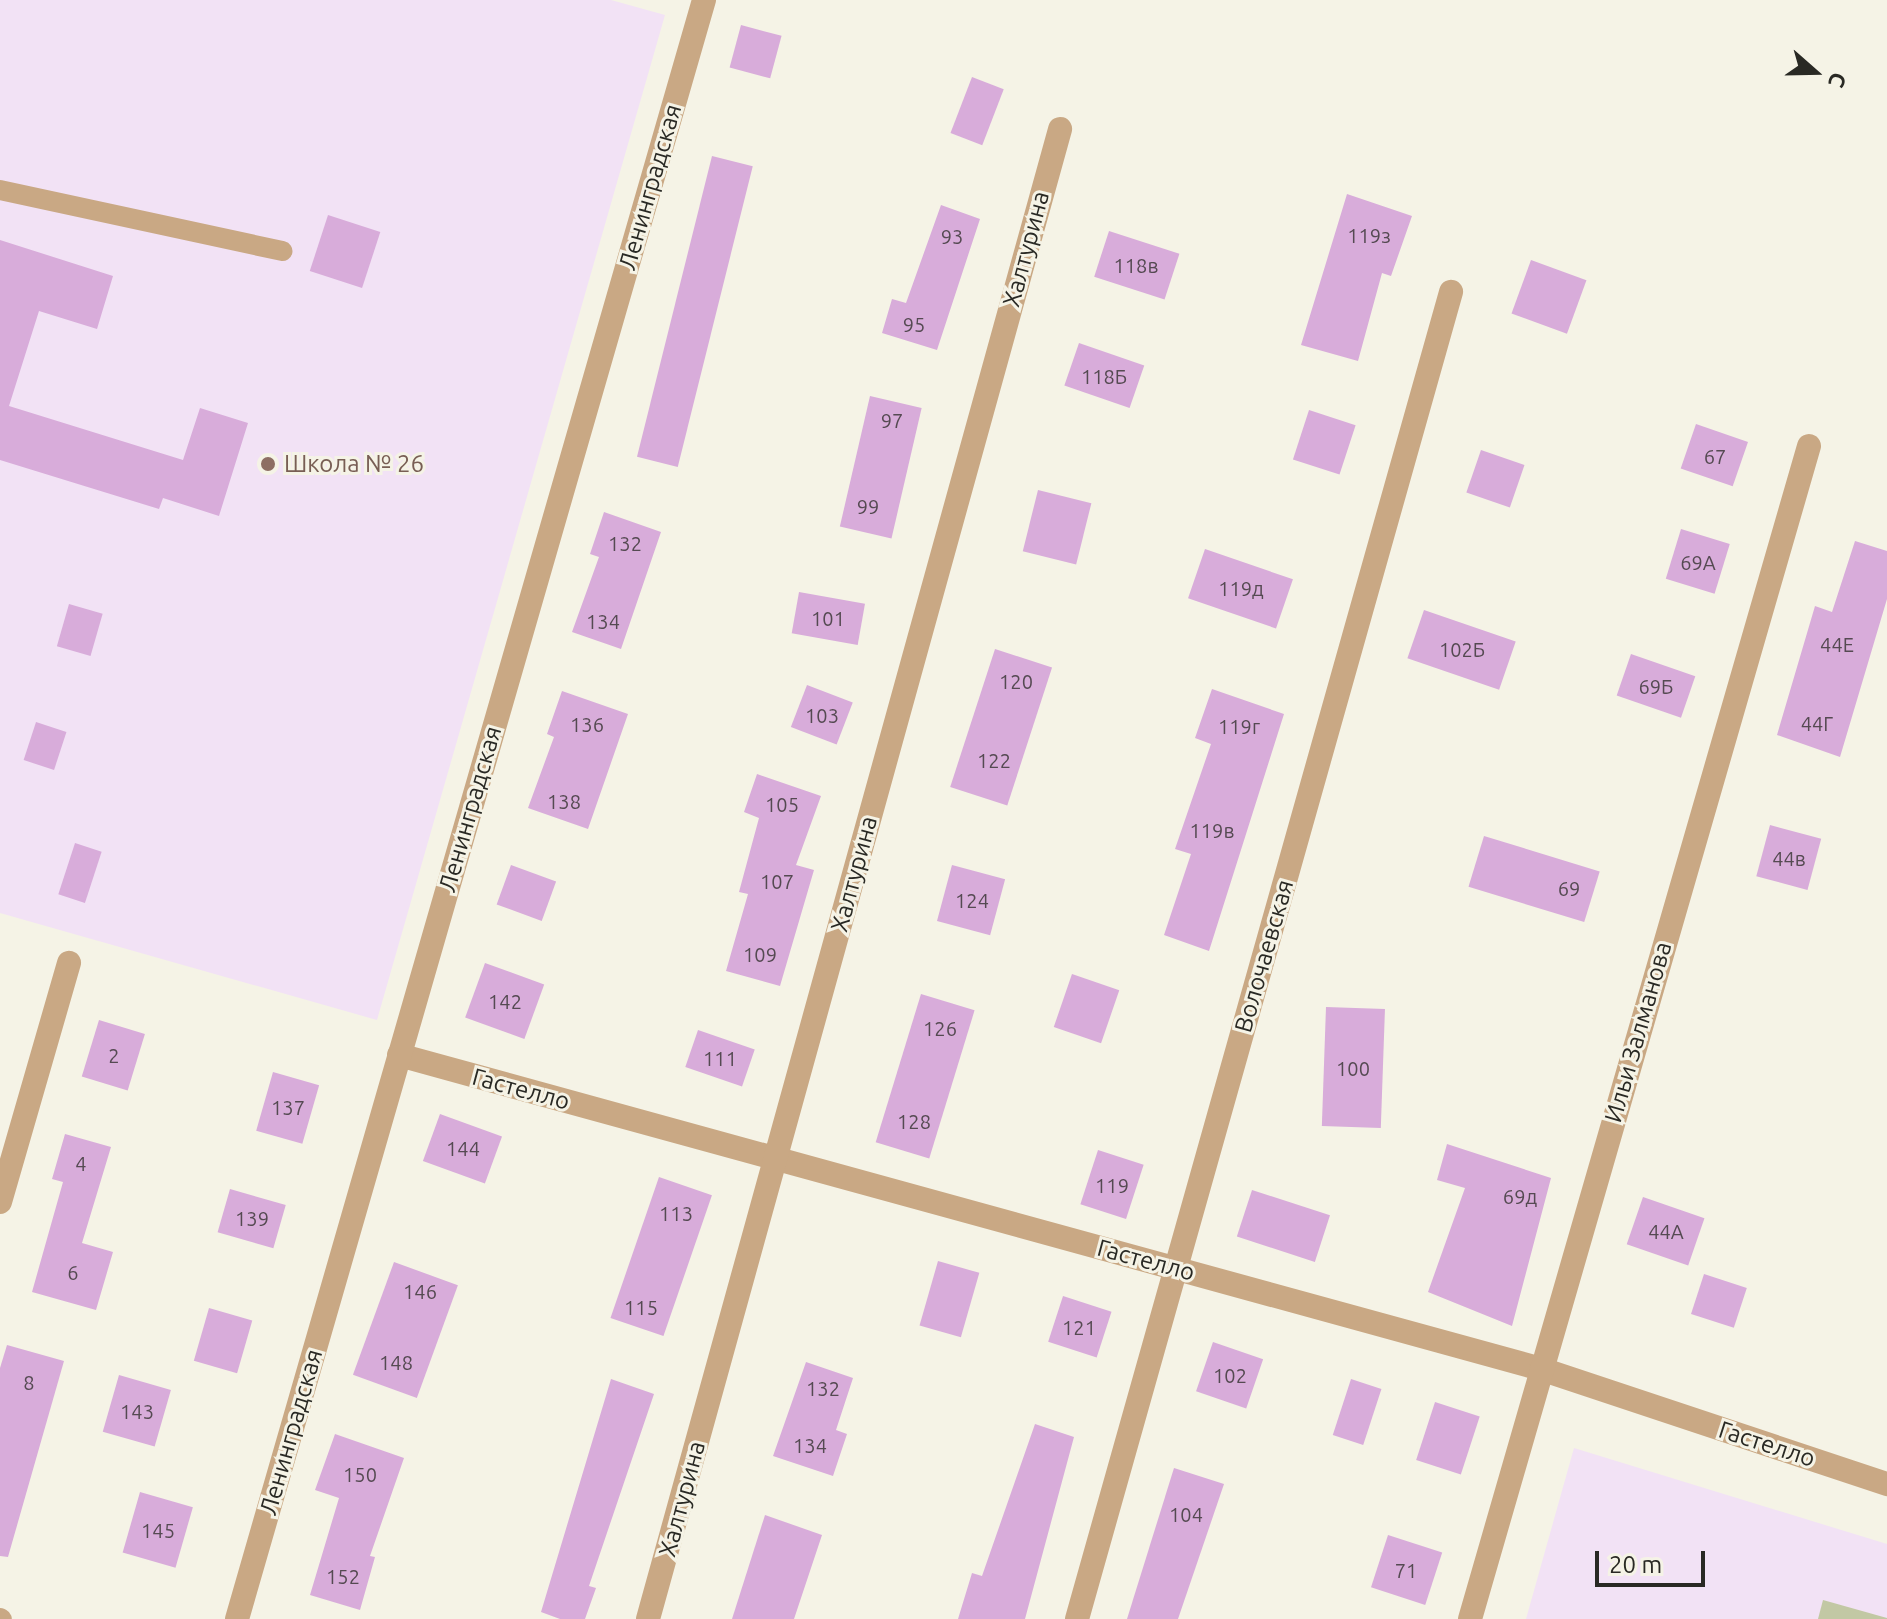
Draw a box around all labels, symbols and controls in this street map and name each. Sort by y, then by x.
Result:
north arrow [1775,32,1855,112]
text: С [1824,69,1852,91]
street label: Ленинградская [613,101,687,273]
street label: Халтурина [997,188,1055,310]
house number: 119з [1347,223,1391,247]
house number: 93 [941,224,963,248]
house number: 118в [1114,253,1158,277]
house number: 95 [903,312,925,336]
house number: 118Б [1081,364,1127,388]
house number: 97 [881,408,903,432]
house number: 67 [1704,444,1726,468]
place label: Школа № 26 [284,450,424,478]
marker: Школа № 26 [259,455,277,473]
house number: 99 [857,494,879,518]
house number: 132 [608,531,642,555]
house number: 69А [1680,550,1716,574]
house number: 119д [1218,576,1264,600]
house number: 101 [811,606,845,630]
house number: 134 [586,609,620,633]
house number: 44Е [1820,632,1854,656]
house number: 102Б [1439,637,1485,661]
house number: 120 [999,669,1033,693]
house number: 69Б [1639,674,1673,698]
house number: 103 [805,703,839,727]
house number: 44Г [1801,711,1833,735]
house number: 136 [570,712,604,736]
house number: 119г [1218,714,1260,738]
street label: Ленинградская [433,723,507,895]
house number: 122 [977,748,1011,772]
house number: 138 [547,789,581,813]
house number: 105 [765,792,799,816]
street label: Халтурина [825,813,883,935]
house number: 119в [1190,818,1234,842]
house number: 44в [1772,846,1806,870]
house number: 107 [760,869,794,893]
street label: Волочаевская [1228,876,1300,1036]
house number: 69 [1558,876,1580,900]
house number: 124 [955,888,989,912]
street label: Ильи Залманова [1598,938,1678,1126]
house number: 109 [743,942,777,966]
house number: 142 [488,989,522,1013]
house number: 126 [923,1016,957,1040]
house number: 2 [108,1043,120,1067]
house number: 111 [703,1046,737,1070]
house number: 100 [1336,1056,1370,1080]
street label: Гастелло [469,1062,573,1116]
house number: 137 [271,1095,305,1119]
house number: 128 [897,1109,931,1133]
house number: 144 [446,1136,480,1160]
house number: 4 [75,1151,87,1175]
house number: 119 [1095,1173,1129,1197]
house number: 69д [1503,1184,1537,1208]
house number: 113 [659,1201,693,1225]
house number: 139 [235,1206,269,1230]
house number: 44А [1648,1219,1684,1243]
street label: Гастелло [1094,1233,1198,1287]
house number: 6 [67,1260,79,1284]
house number: 146 [403,1279,437,1303]
house number: 115 [624,1295,658,1319]
house number: 121 [1062,1315,1096,1339]
street label: Ленинградская [254,1346,328,1518]
house number: 148 [379,1350,413,1374]
house number: 102 [1213,1363,1247,1387]
house number: 8 [23,1370,35,1394]
house number: 132 [806,1376,840,1400]
house number: 143 [120,1399,154,1423]
street label: Гастелло [1715,1415,1819,1473]
house number: 134 [793,1433,827,1457]
street label: Халтурина [653,1438,711,1560]
house number: 150 [343,1462,377,1486]
house number: 104 [1169,1502,1203,1526]
house number: 145 [141,1518,175,1542]
scale bar [1599,1535,1709,1585]
text: 20 m [1609,1551,1662,1578]
house number: 71 [1395,1558,1417,1582]
house number: 152 [326,1564,360,1588]

